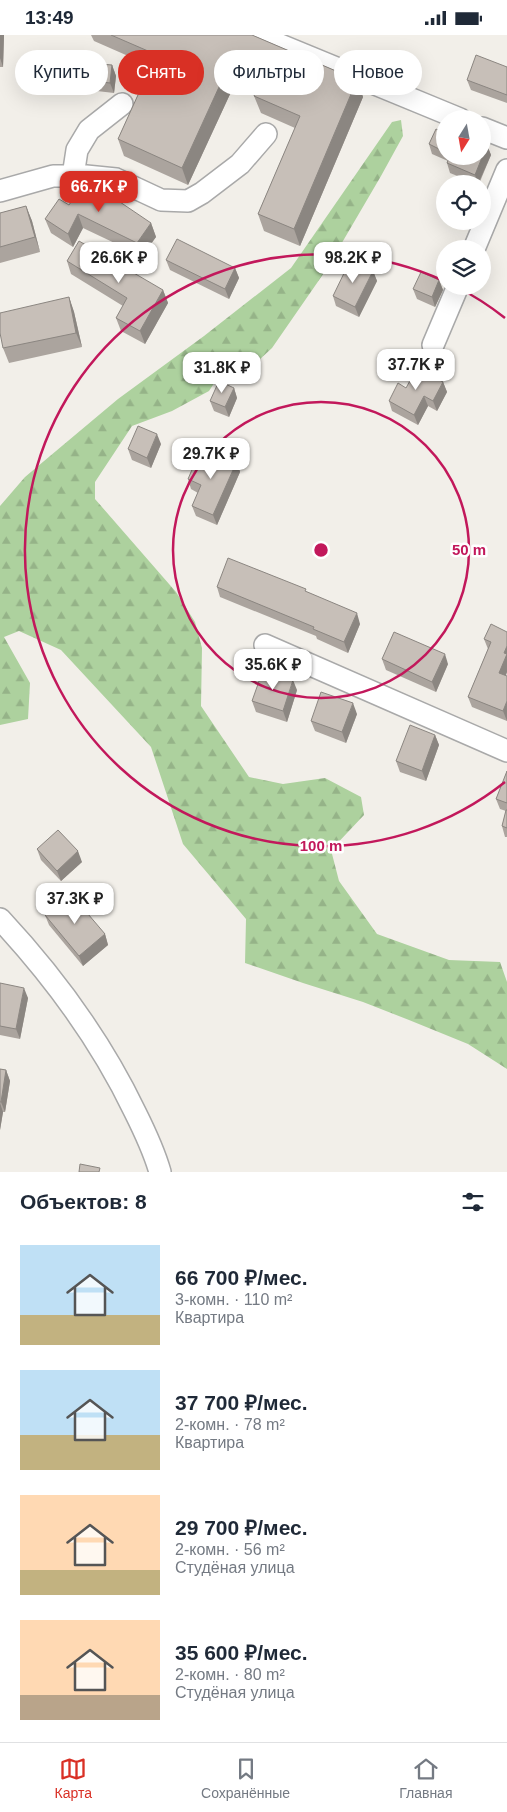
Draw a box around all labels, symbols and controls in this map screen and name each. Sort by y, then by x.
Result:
text: 13:49 [25,7,74,28]
chip: Купить [15,50,108,95]
chip: Снять [118,50,204,95]
chip: Фильтры [214,50,324,95]
chip: Новое [334,50,422,95]
north arrow [436,110,491,165]
map controls [436,110,491,295]
pin: 66.7K ₽ [53,171,145,213]
button: locate [436,175,491,230]
text: 66.7K ₽ [71,178,127,195]
button: layers [436,240,491,295]
pin: 26.6K ₽ [73,241,165,284]
pin: 98.2K ₽ [307,241,399,284]
text: 26.6K ₽ [91,249,147,266]
text: 98.2K ₽ [325,249,381,266]
pin: 37.7K ₽ [370,349,462,391]
pin: 31.8K ₽ [176,351,268,394]
text: 37.7K ₽ [388,356,444,373]
text: 31.8K ₽ [194,359,250,376]
pin: 29.7K ₽ [165,437,257,480]
text: 29.7K ₽ [183,445,239,462]
centre of rings [312,541,330,559]
text: 50 m [452,541,486,558]
pin: 35.6K ₽ [227,649,319,691]
text: 35.6K ₽ [245,656,301,673]
text: 100 m [300,837,342,854]
pin: 37.3K ₽ [29,883,121,925]
text: 37.3K ₽ [47,890,103,907]
icon: filters [459,1188,487,1216]
text: Объектов: 8 [20,1190,147,1213]
icon: home [60,1265,120,1325]
text: 66 700 ₽/мес. [175,1266,308,1289]
text: 3-комн. · 110 m² [175,1291,292,1308]
text: Квартира [175,1309,244,1326]
icon: home [60,1390,120,1450]
text: 37 700 ₽/мес. [175,1391,308,1414]
text: 2-комн. · 78 m² [175,1416,285,1433]
text: Квартира [175,1434,244,1451]
icon: home [60,1515,120,1575]
text: 29 700 ₽/мес. [175,1516,308,1539]
text: 2-комн. · 56 m² [175,1541,285,1558]
text: Студёная улица [175,1559,295,1576]
icon: home [60,1640,120,1700]
text: 35 600 ₽/мес. [175,1641,308,1664]
text: 2-комн. · 80 m² [175,1666,285,1683]
text: Студёная улица [175,1684,295,1701]
tab: Карта [55,1755,92,1801]
tab: Сохранённые [201,1755,290,1801]
tab: Главная [399,1755,452,1801]

